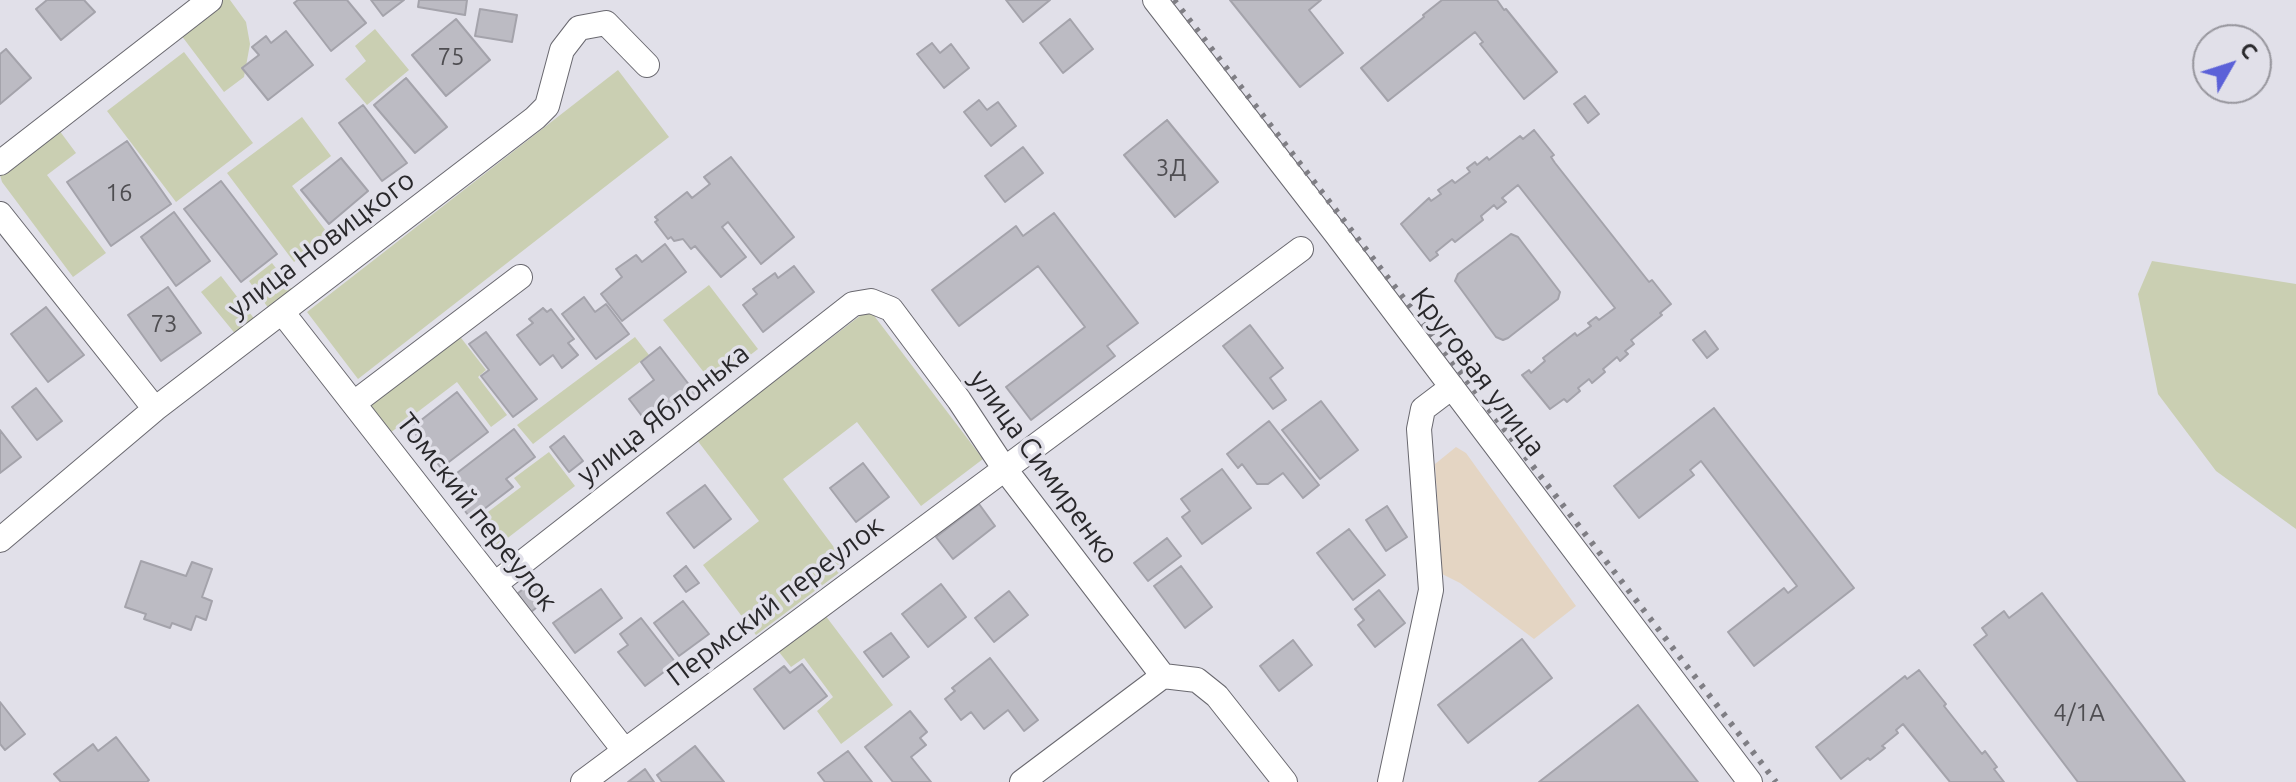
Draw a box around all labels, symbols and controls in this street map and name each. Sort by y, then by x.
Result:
north arrow [2192,24,2272,104]
text: С [2235,37,2264,63]
house number: 75 [437,43,465,71]
house number: 3Д [1156,154,1186,182]
street label: улица Новицкого [221,163,421,325]
house number: 16 [105,179,133,207]
street label: Круговая улица [1404,281,1552,463]
house number: 73 [150,310,178,338]
street label: улица Яблонька [570,336,756,492]
street label: улица Симиренко [962,363,1126,571]
street label: Томский переулок [389,406,565,618]
street label: Пермский переулок [660,509,890,693]
house number: 4/1А [2053,699,2105,727]

